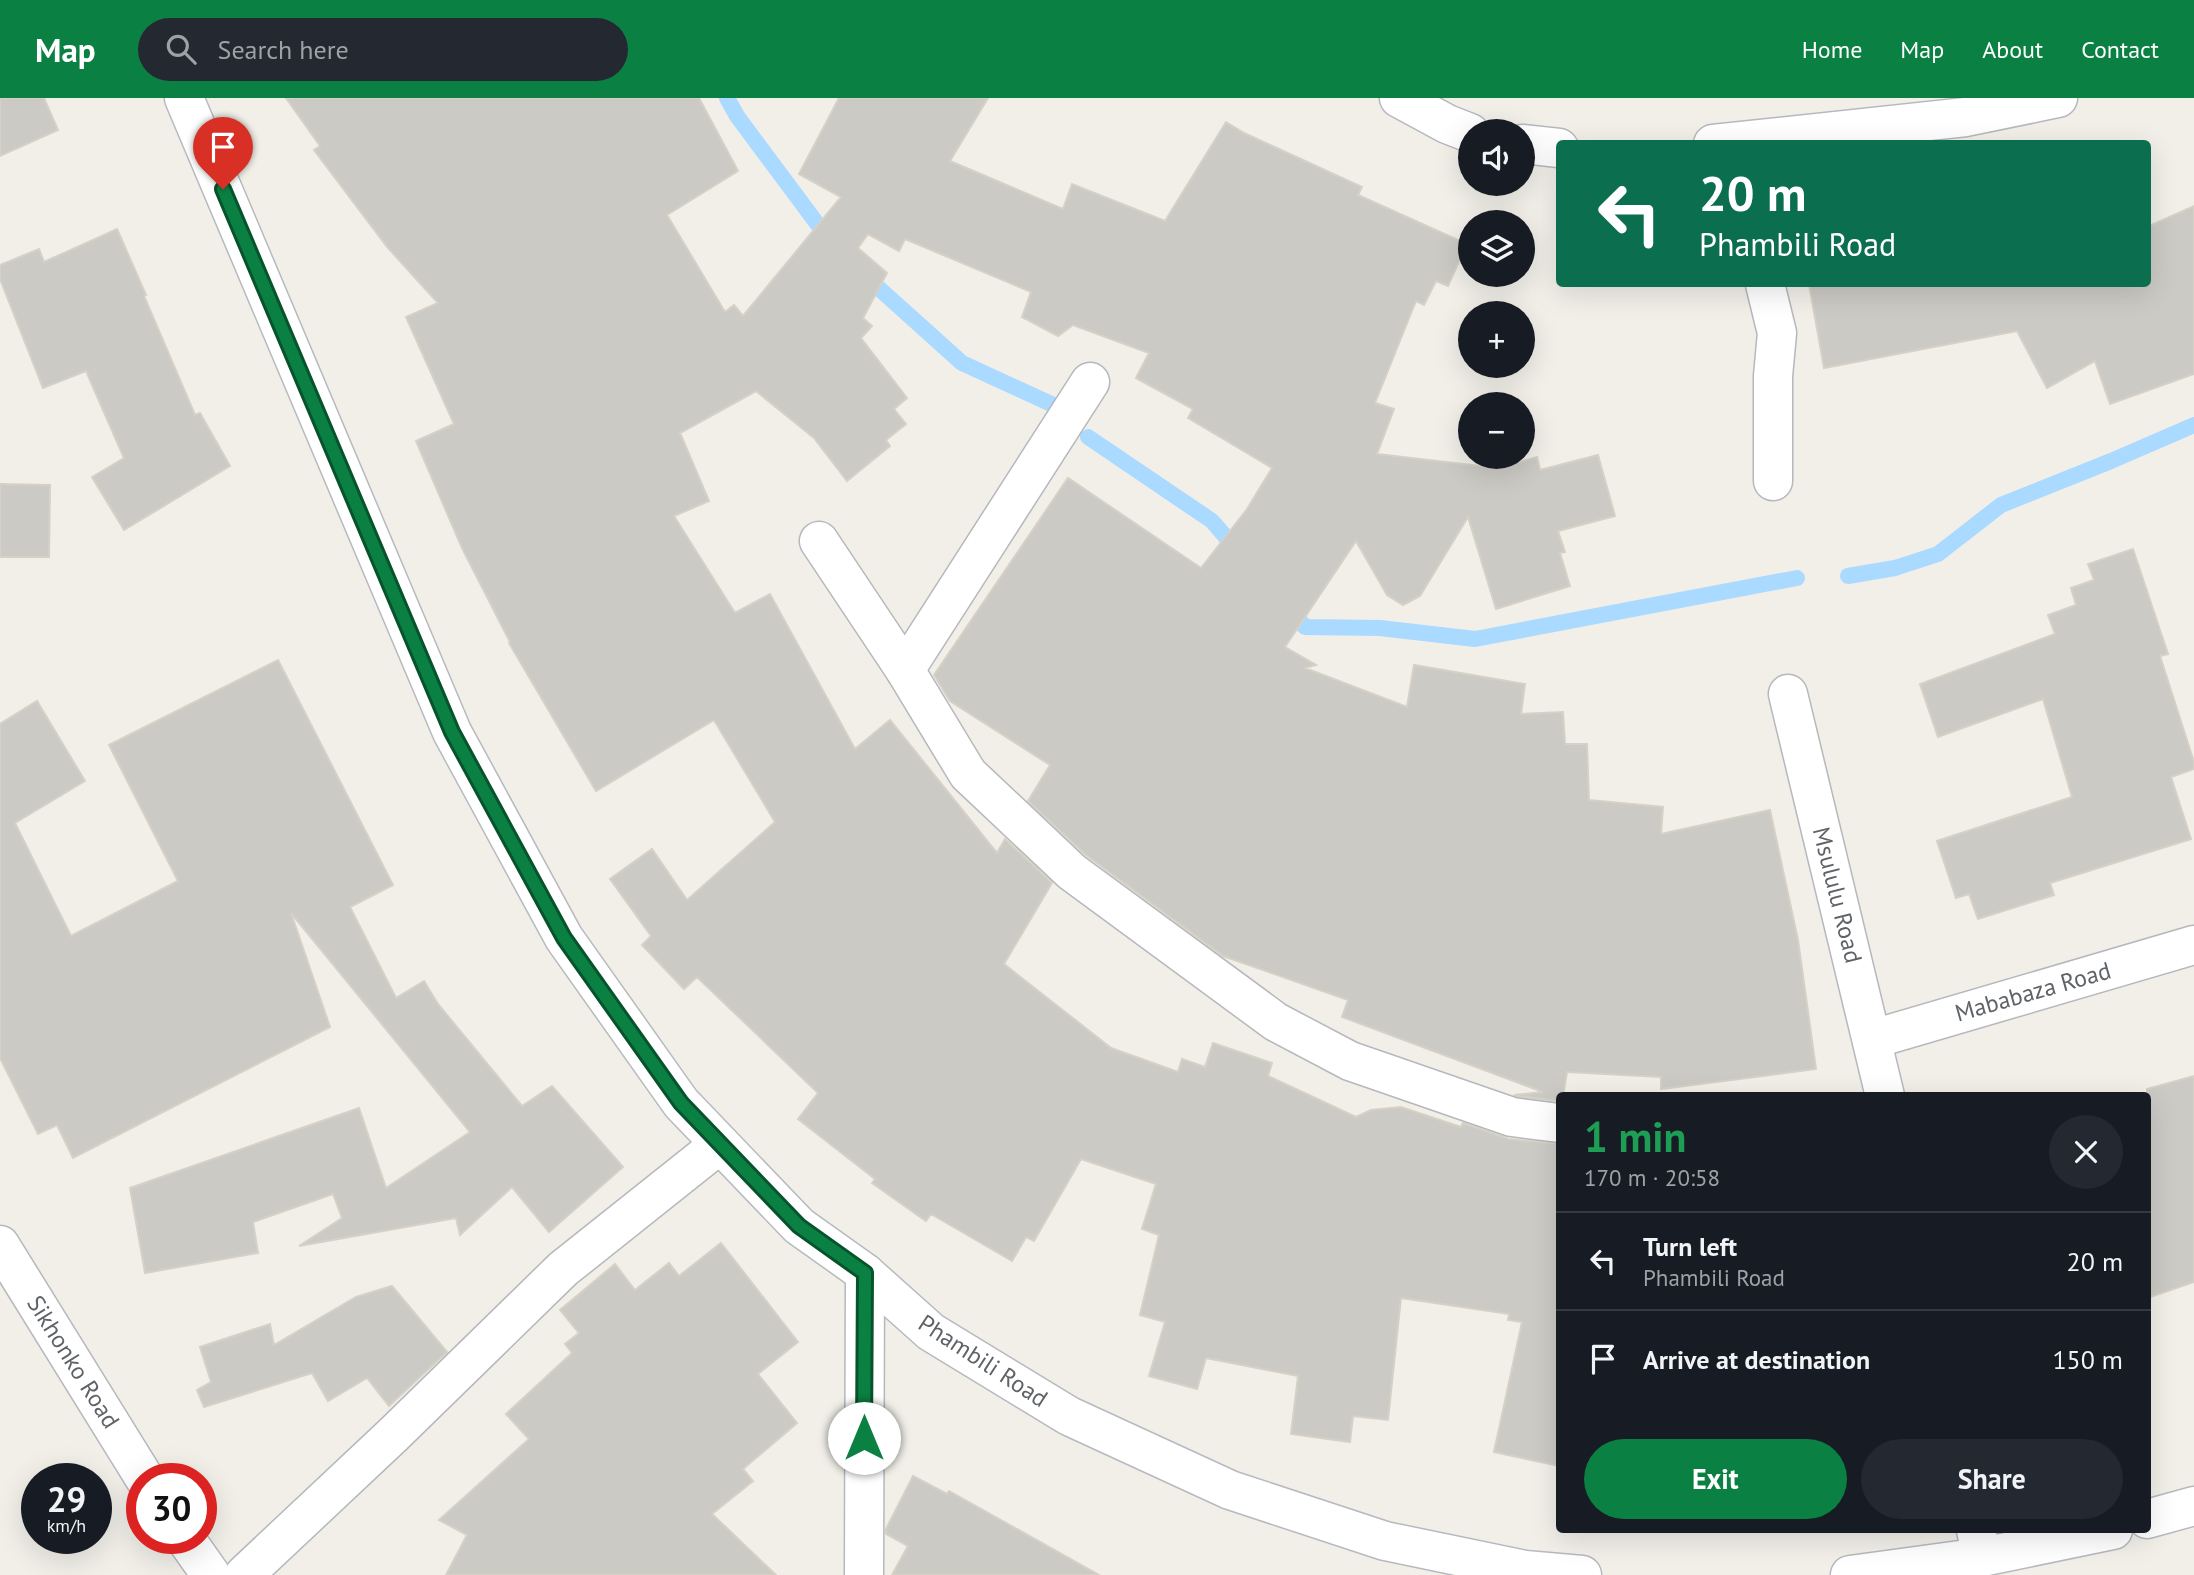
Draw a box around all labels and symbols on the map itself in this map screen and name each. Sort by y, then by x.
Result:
pin [193,117,253,189]
street label: Msululu Road [1806,824,1869,966]
street label: Mababaza Road [1951,955,2114,1029]
street label: Sikhonko Road [20,1289,127,1434]
street label: Phambili Road [913,1307,1054,1414]
position arrow [827,1401,901,1475]
speed limit sign: 30 [126,1463,217,1554]

